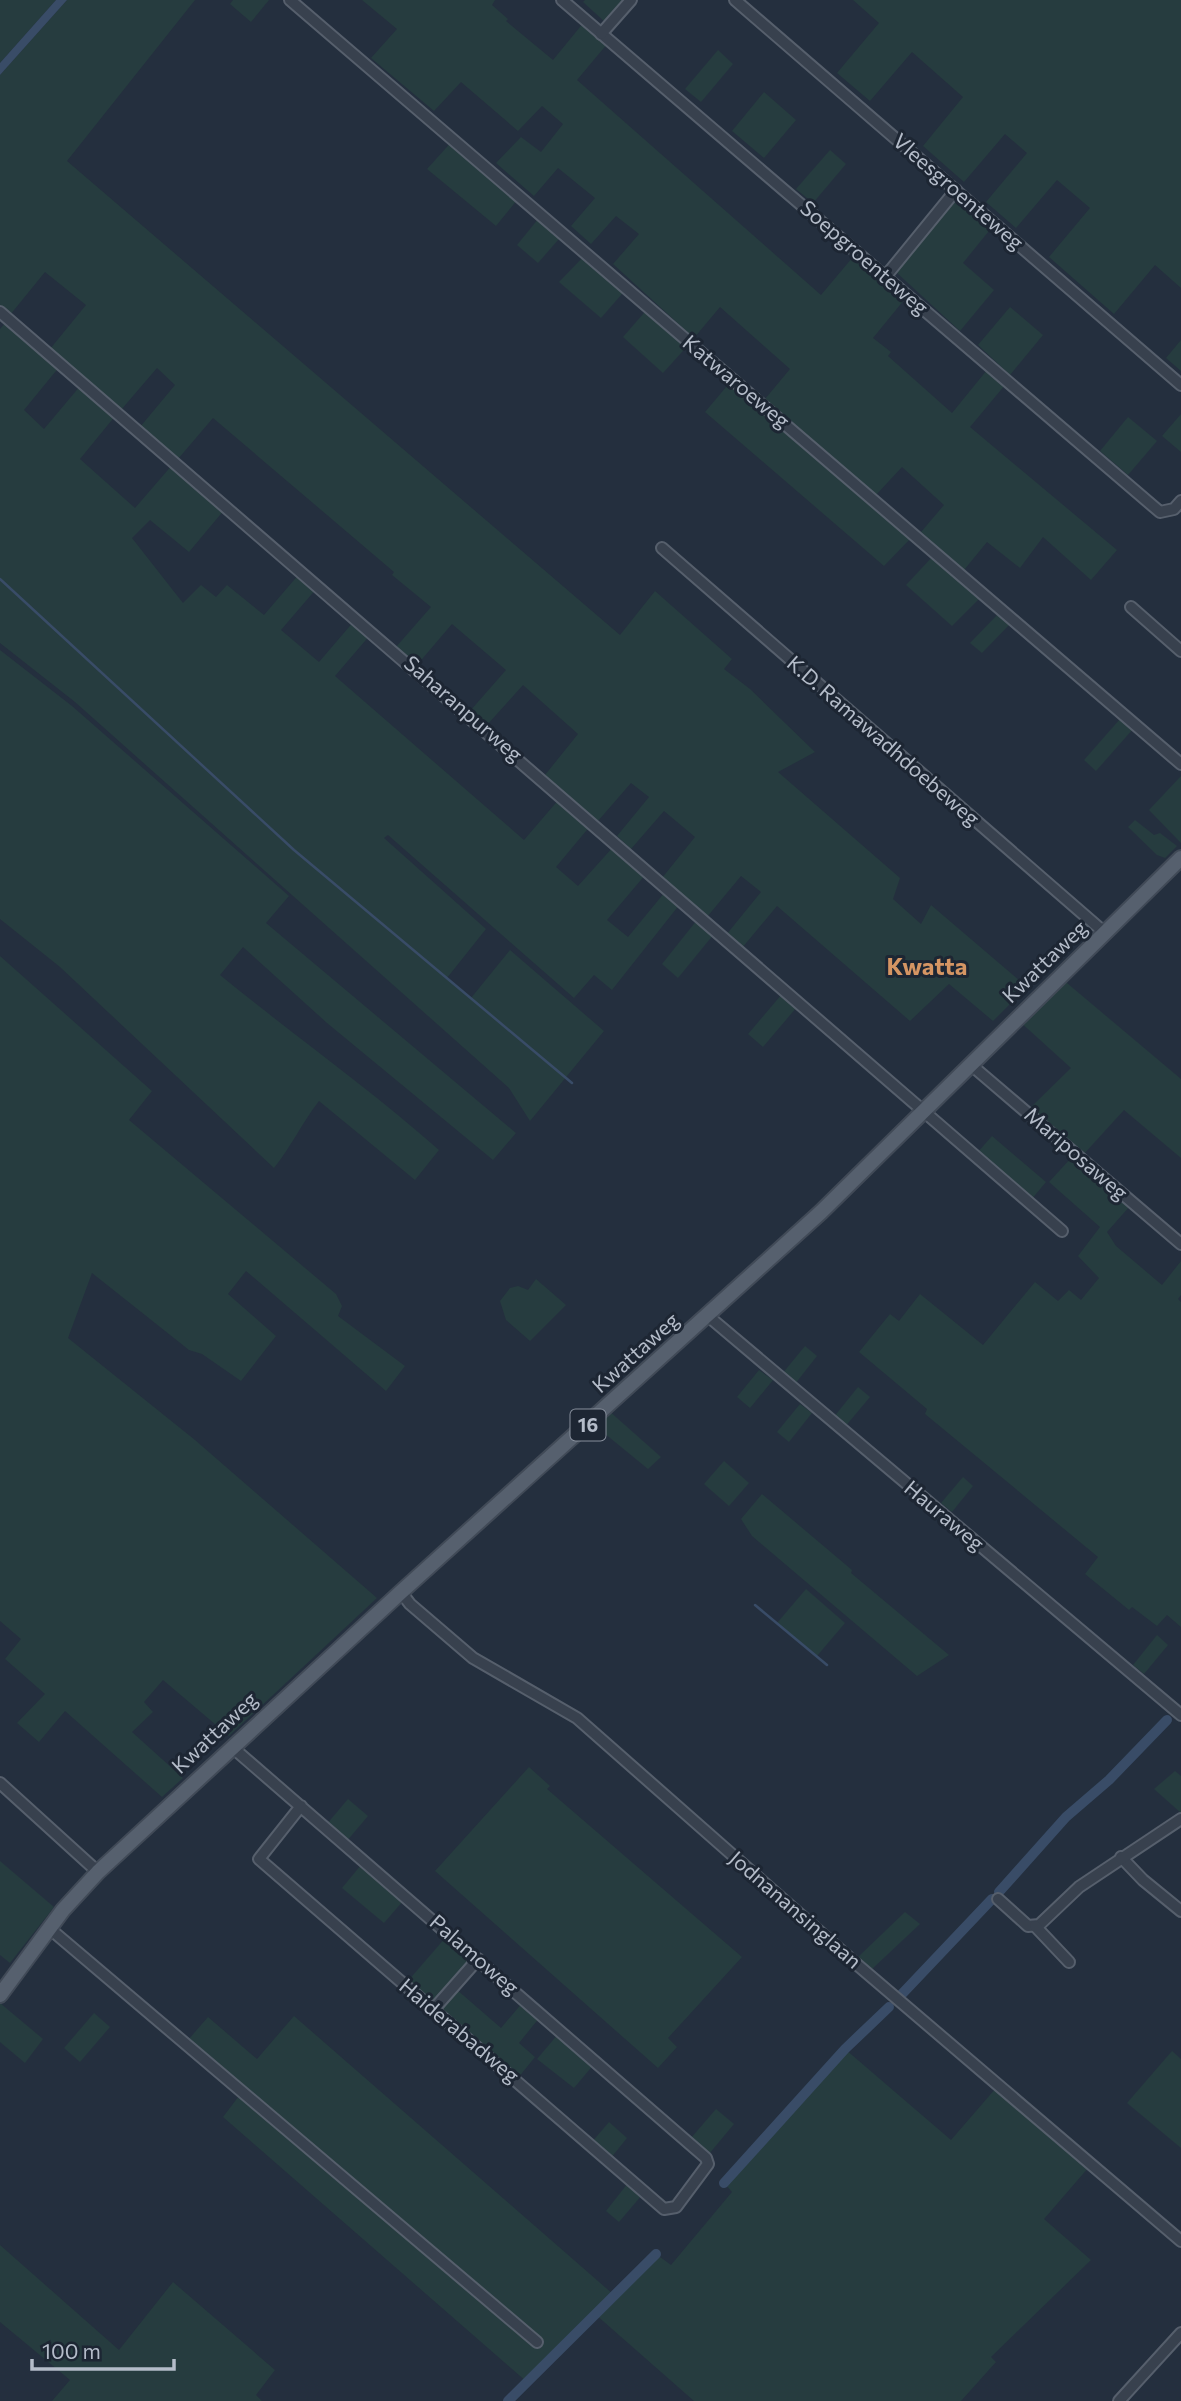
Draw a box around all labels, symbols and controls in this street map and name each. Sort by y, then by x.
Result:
street label: Vleesgroenteweg [889,127,1029,254]
street label: Soepgroenteweg [796,194,934,319]
street label: Katwaroeweg [679,329,795,433]
street label: Saharanpurweg [400,650,528,766]
street label: K.D. Ramawadhdoebeweg [783,650,985,830]
street label: Kwattaweg [996,914,1091,1007]
district label: Kwatta [887,951,967,980]
street label: Mariposaweg [1020,1101,1134,1204]
street label: Kwattaweg [587,1307,683,1397]
road number: 16 [570,1410,606,1441]
street label: Hauraweg [900,1474,990,1555]
street label: Kwattaweg [166,1686,262,1778]
street label: Jodnanansinglaan [725,1845,867,1973]
street label: Palamoweg [425,1908,525,1999]
street label: Haiderabadweg [395,1972,525,2087]
scale bar [32,2328,173,2372]
text: 100 m [42,2338,101,2363]

